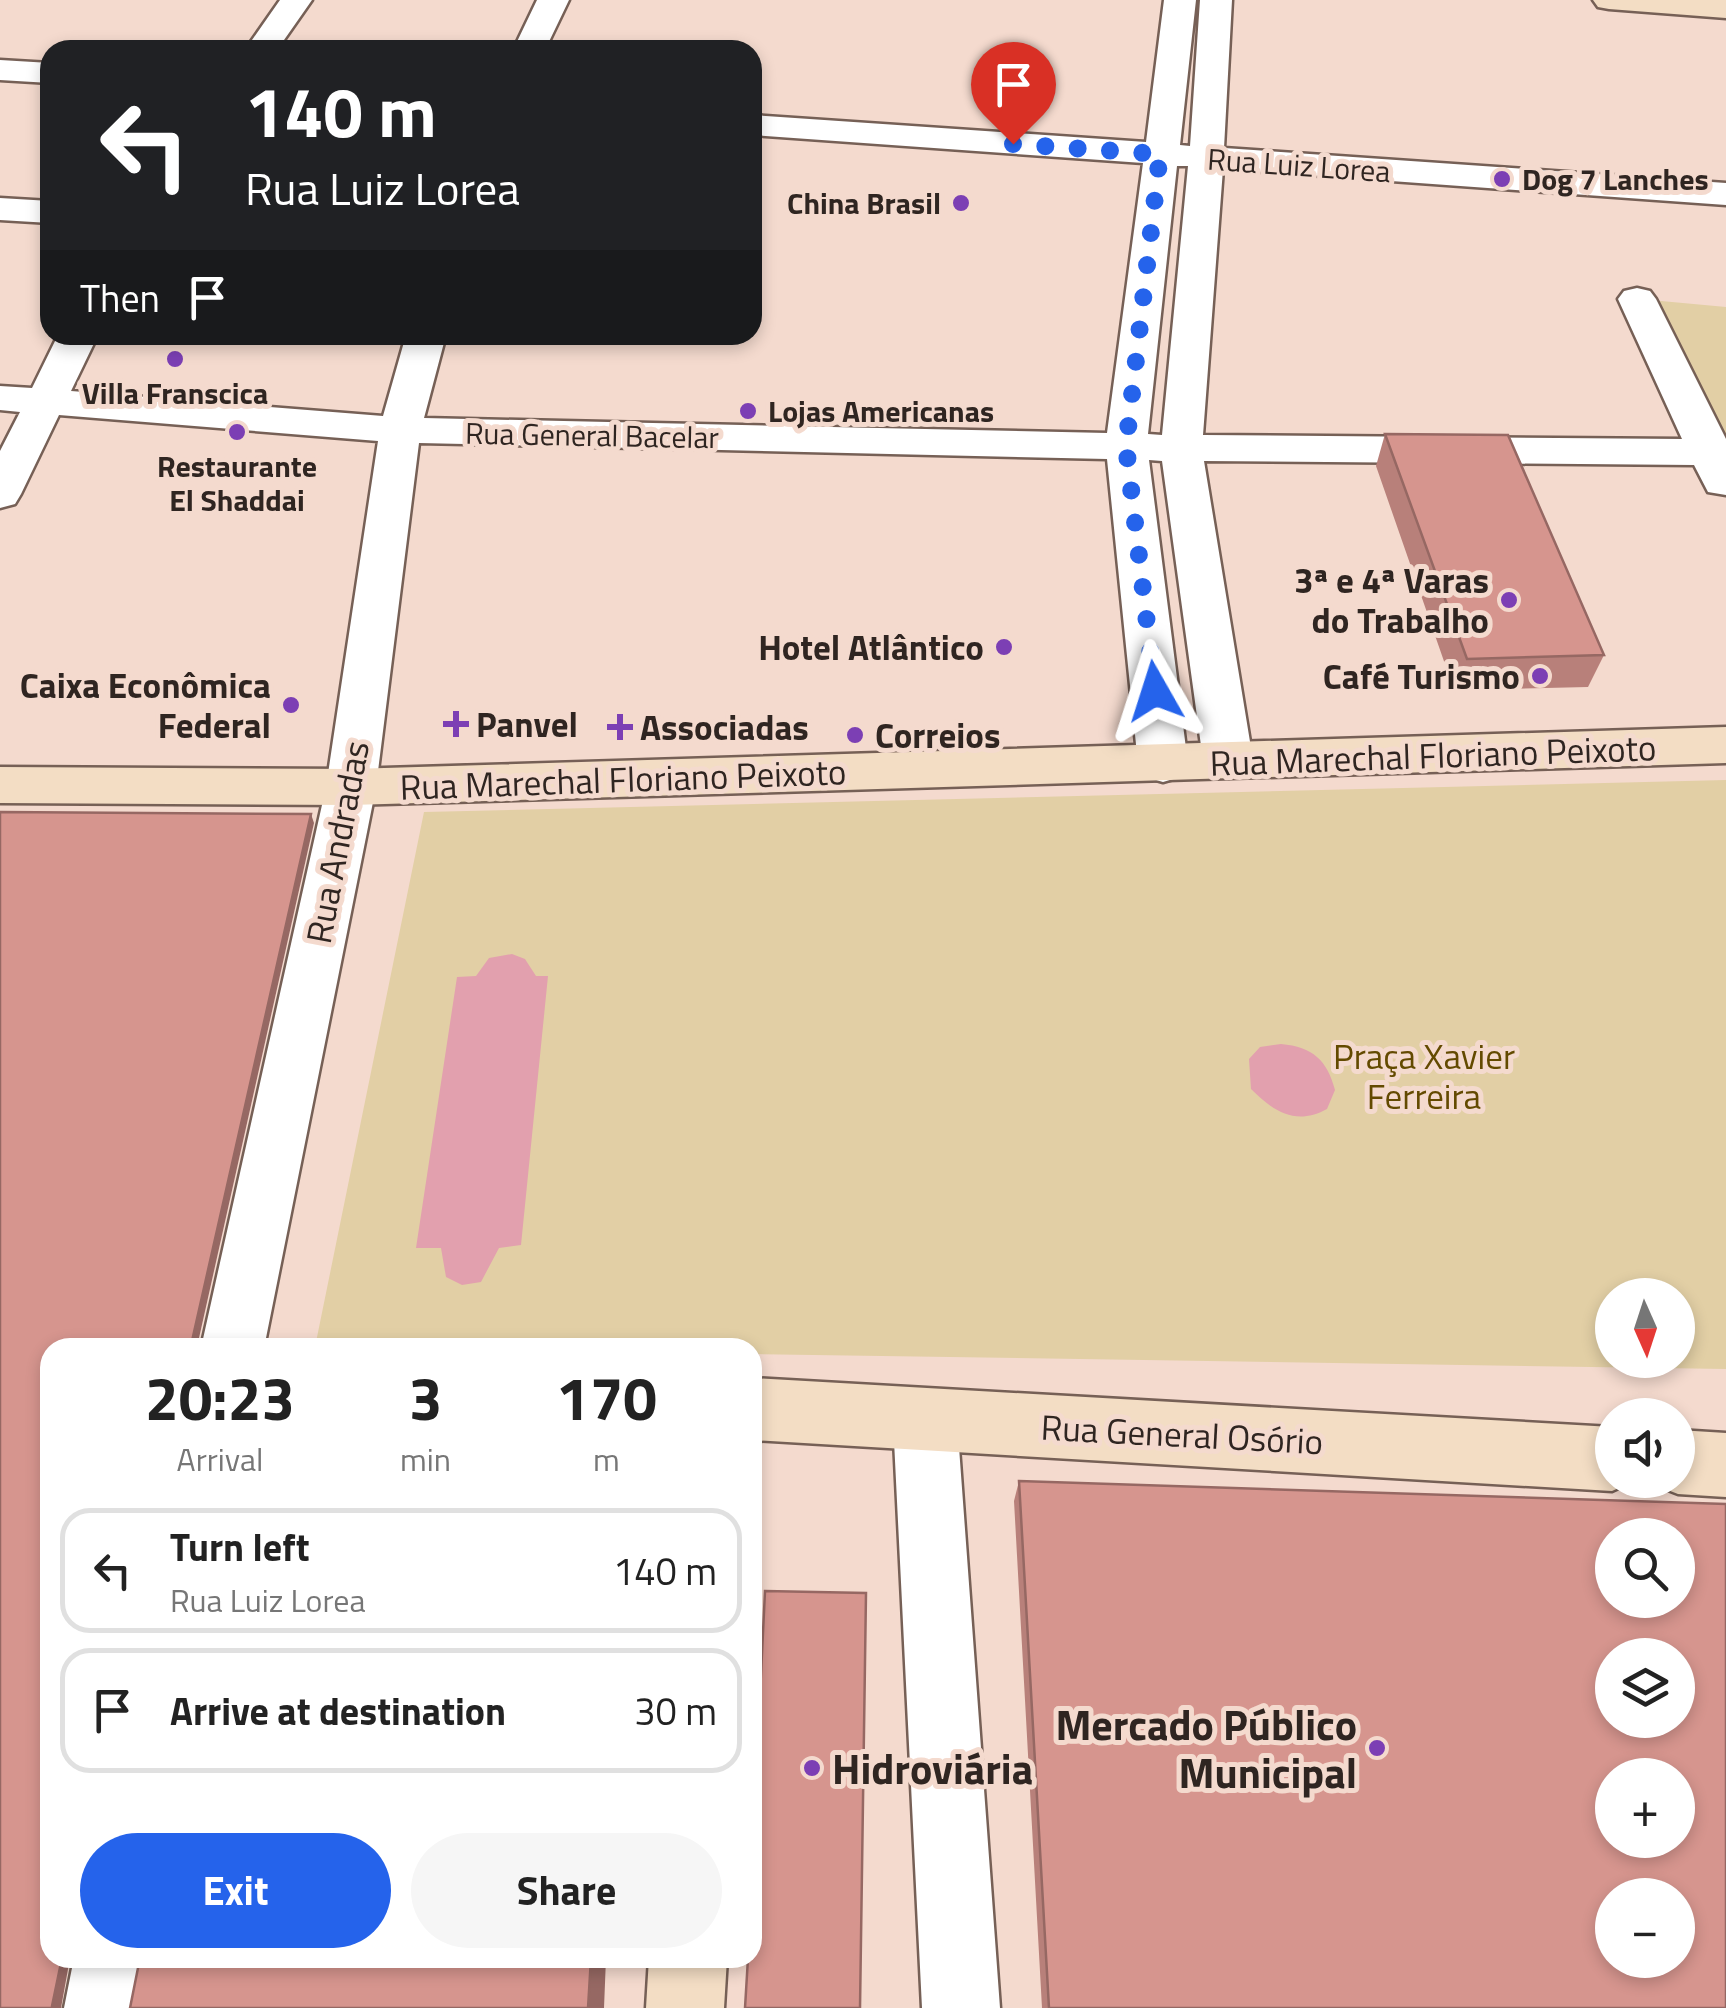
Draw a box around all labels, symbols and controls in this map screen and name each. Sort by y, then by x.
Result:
pin [971,42,1056,145]
icon: arrive [986,57,1041,112]
text: 140 m [245,58,437,164]
icon: left [80,80,210,210]
street label: Rua Luiz Lorea [1206,136,1392,194]
text: Rua Luiz Lorea [245,154,520,222]
place label: Dog 7 Lanches [1522,156,1709,202]
marker: Dog 7 Lanches [1491,168,1513,190]
place label: China Brasil [787,180,941,226]
marker: China Brasil [950,192,972,214]
text: Then [80,269,160,327]
icon: arrive [180,270,235,325]
marker: Villa Franscica [164,348,186,370]
place label: Villa Franscica [82,370,268,416]
place label: Lojas Americanas [768,388,994,434]
marker: Lojas Americanas [737,400,759,422]
street label: Rua General Bacelar [465,410,719,460]
marker: Restaurante El Shaddai [226,421,248,443]
place label: Restaurante El Shaddai [157,443,317,523]
place label: 3ª e 4ª Varas do Trabalho [1294,553,1489,647]
marker: 3ª e 4ª Varas do Trabalho [1498,589,1520,611]
place label: Hotel Atlântico [758,620,984,674]
marker: Hotel Atlântico [993,636,1015,658]
position arrow [1103,639,1207,743]
place label: Café Turismo [1323,649,1520,703]
place label: Caixa Econômica Federal [20,658,271,752]
marker: Café Turismo [1529,665,1551,687]
marker: Caixa Econômica Federal [280,694,302,716]
place label: Panvel [476,697,578,751]
place label: Associadas [640,700,809,754]
place label: Correios [875,708,1000,762]
marker: Panvel [445,713,467,735]
marker: Associadas [609,716,631,738]
street label: Rua Marechal Floriano Peixoto [1209,720,1657,790]
marker: Correios [844,724,866,746]
street label: Rua Andradas [291,736,383,948]
street label: Rua Marechal Floriano Peixoto [399,744,847,814]
park label: Praça Xavier Ferreira [1333,1029,1515,1123]
north arrow [1595,1278,1695,1378]
map controls [1595,1278,1695,1978]
text: 20:23 [145,1352,295,1443]
text: 3 [409,1352,442,1443]
text: 170 [556,1352,657,1443]
button: sound [1595,1398,1695,1498]
street label: Rua General Osório [1040,1400,1324,1468]
text: Arrival [177,1435,263,1483]
text: min [400,1435,451,1483]
text: m [593,1435,620,1483]
text: Turn left [170,1518,310,1576]
button: search [1595,1518,1695,1618]
text: 140 m [613,1542,717,1600]
icon: left [85,1543,140,1598]
text: Rua Luiz Lorea [170,1576,365,1624]
button: layers [1595,1638,1695,1738]
text: Arrive at destination [170,1682,506,1740]
text: 30 m [634,1682,717,1740]
icon: arrive [85,1683,140,1738]
place label: Mercado Público Municipal [1055,1692,1357,1804]
place label: Hidroviária [832,1736,1033,1800]
marker: Mercado Público Municipal [1366,1737,1388,1759]
marker: Hidroviária [801,1757,823,1779]
button: + [1595,1758,1695,1858]
button: Exit [80,1833,391,1948]
button: Share [411,1833,722,1948]
button: − [1595,1878,1695,1978]

